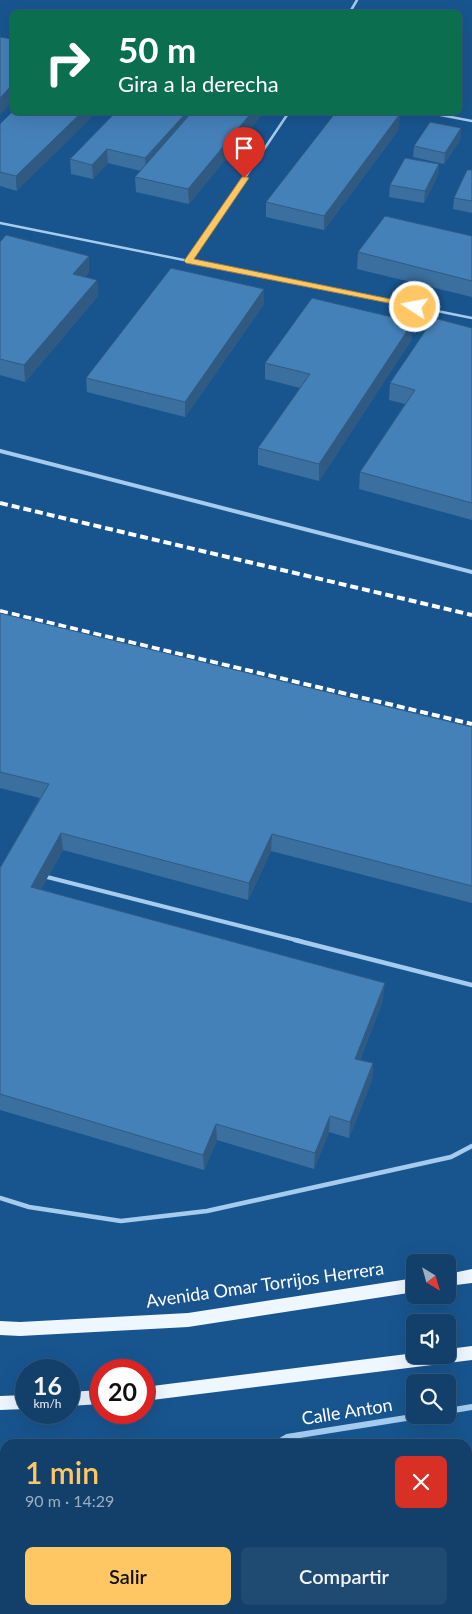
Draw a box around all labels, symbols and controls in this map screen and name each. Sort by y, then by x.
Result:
text: 50 m [118,28,196,70]
icon: right [35,30,100,95]
text: Gira a la derecha [118,70,279,97]
pin [223,127,265,178]
icon: arrive [230,134,258,162]
position arrow [388,280,440,332]
north arrow [406,1254,456,1304]
map controls [406,1254,456,1424]
street label: Avenida Omar Torrijos Herrera [145,1256,385,1312]
button: sound [406,1314,456,1364]
speed limit sign: 20 [90,1359,155,1424]
text: 16 [33,1370,62,1400]
button: search [406,1374,456,1424]
street label: Calle Anton [300,1393,394,1429]
text: km/h [33,1396,62,1411]
text: 1 min [25,1454,99,1490]
button: close [395,1456,447,1508]
text: 90 m · 14:29 [25,1491,114,1510]
button: Salir [25,1547,231,1605]
button: Compartir [241,1547,447,1605]

